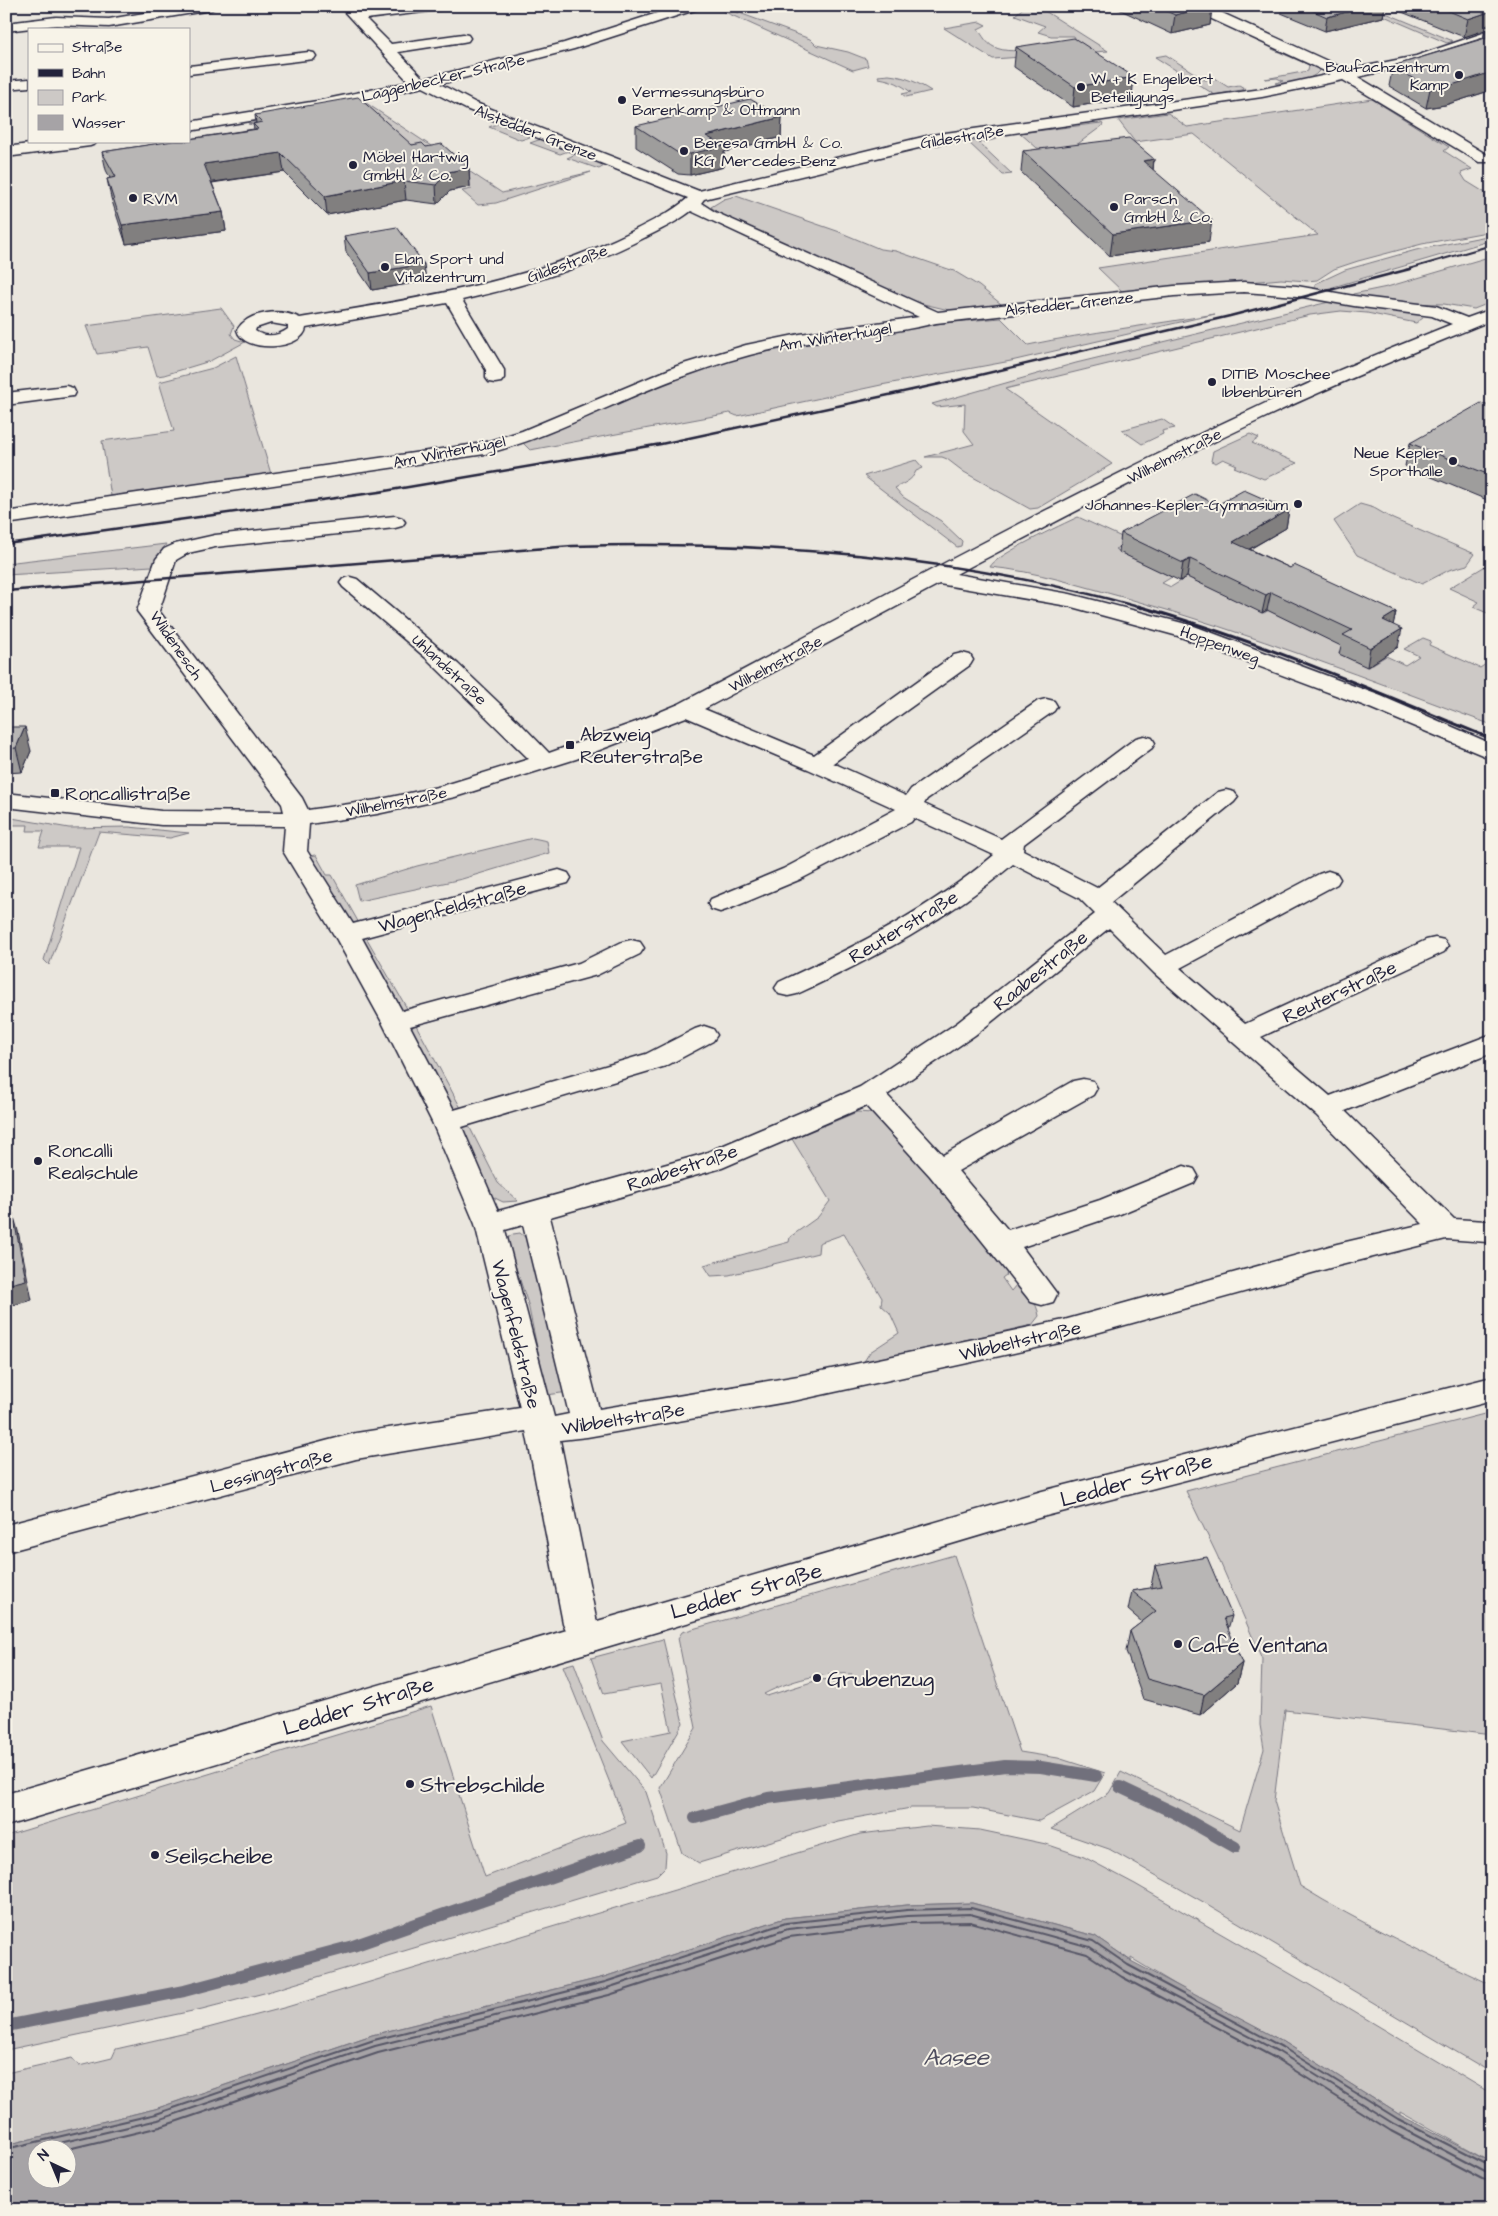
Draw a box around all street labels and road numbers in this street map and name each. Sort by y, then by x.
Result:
street label: Laggenbecker Straße [359,48,528,109]
street label: Alstedder Grenze [471,99,600,167]
street label: Gildestraße [919,119,1006,154]
street label: Gildestraße [524,239,611,289]
street label: Alstedder Grenze [1004,286,1135,322]
street label: Am Winterhügel [777,317,893,358]
street label: Wilhelmstraße [1124,423,1226,489]
street label: Am Winterhügel [391,430,507,475]
street label: Wildenesch [144,607,208,685]
street label: Hoppenweg [1177,620,1262,670]
street label: Uhlandstraße [407,629,492,710]
street label: Wilhelmstraße [725,630,826,698]
street label: Wilhelmstraße [344,781,449,823]
street label: Wagenfeldstraße [375,875,530,941]
street label: Reuterstraße [844,884,963,971]
street label: Raabestraße [988,924,1094,1018]
street label: Reuterstraße [1278,954,1401,1031]
street label: Raabestraße [624,1138,741,1199]
street label: Wagenfeldstraße [483,1257,547,1412]
street label: Wibbeltstraße [957,1314,1084,1369]
street label: Wibbeltstraße [560,1396,687,1443]
street label: Lessingstraße [207,1442,336,1502]
street label: Ledder Straße [1057,1445,1216,1516]
street label: Ledder Straße [667,1555,826,1628]
street label: Ledder Straße [279,1669,438,1744]

